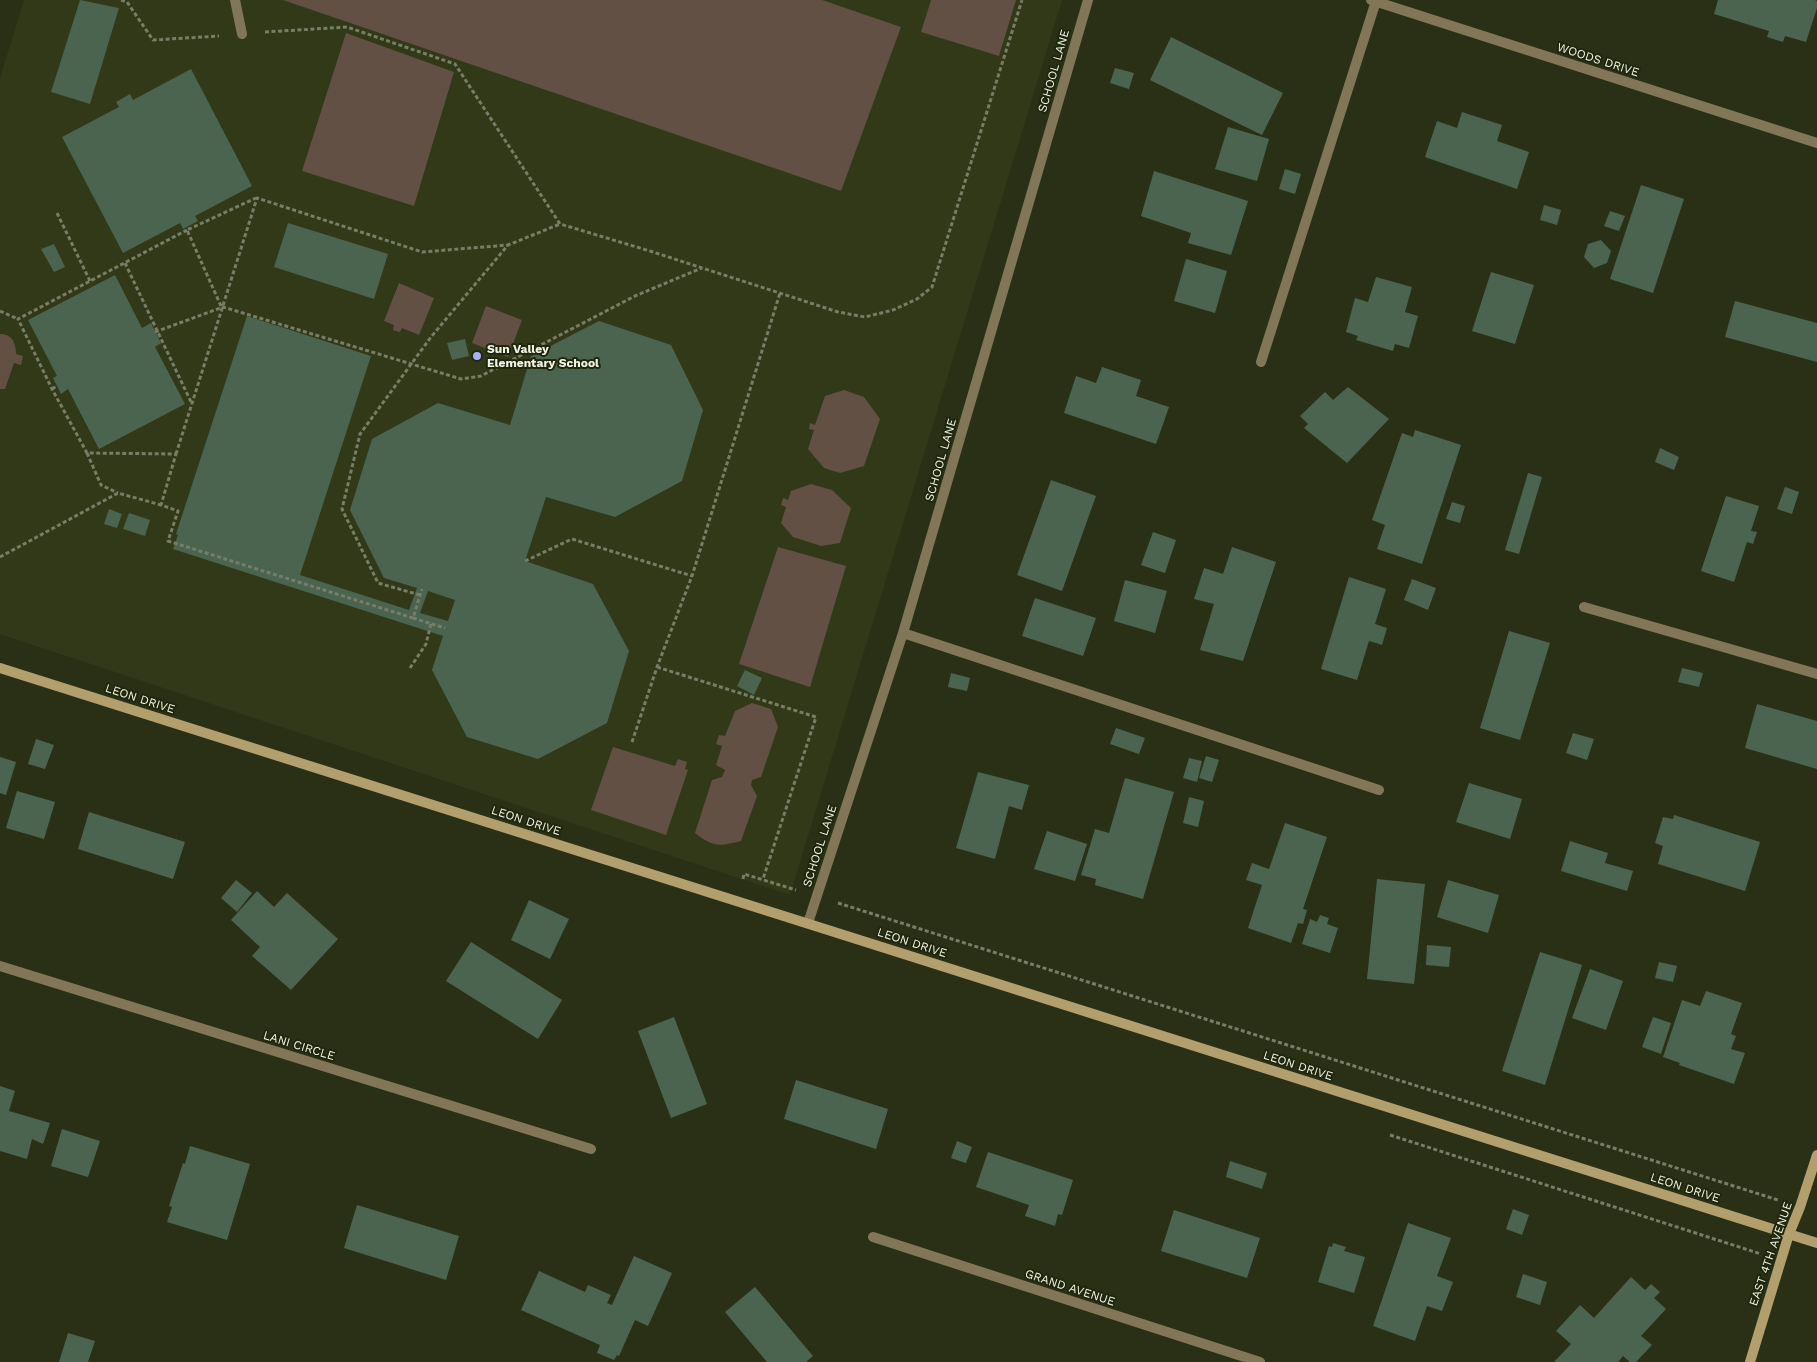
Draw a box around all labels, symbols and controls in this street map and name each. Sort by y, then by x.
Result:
street label: SCHOOL LANE [1035,28,1073,114]
street label: WOODS DRIVE [1555,40,1641,80]
place label: Sun Valley Elementary School [487,342,599,370]
marker: Sun Valley Elementary School [471,350,483,362]
street label: SCHOOL LANE [922,417,960,503]
street label: LEON DRIVE [103,681,177,717]
street label: LEON DRIVE [489,803,563,839]
street label: SCHOOL LANE [800,803,840,889]
street label: LEON DRIVE [875,925,949,961]
street label: LANI CIRCLE [261,1028,337,1064]
street label: LEON DRIVE [1261,1048,1335,1084]
street label: LEON DRIVE [1648,1170,1722,1206]
street label: EAST 4TH AVENUE [1746,1200,1796,1308]
street label: GRAND AVENUE [1023,1267,1117,1309]

